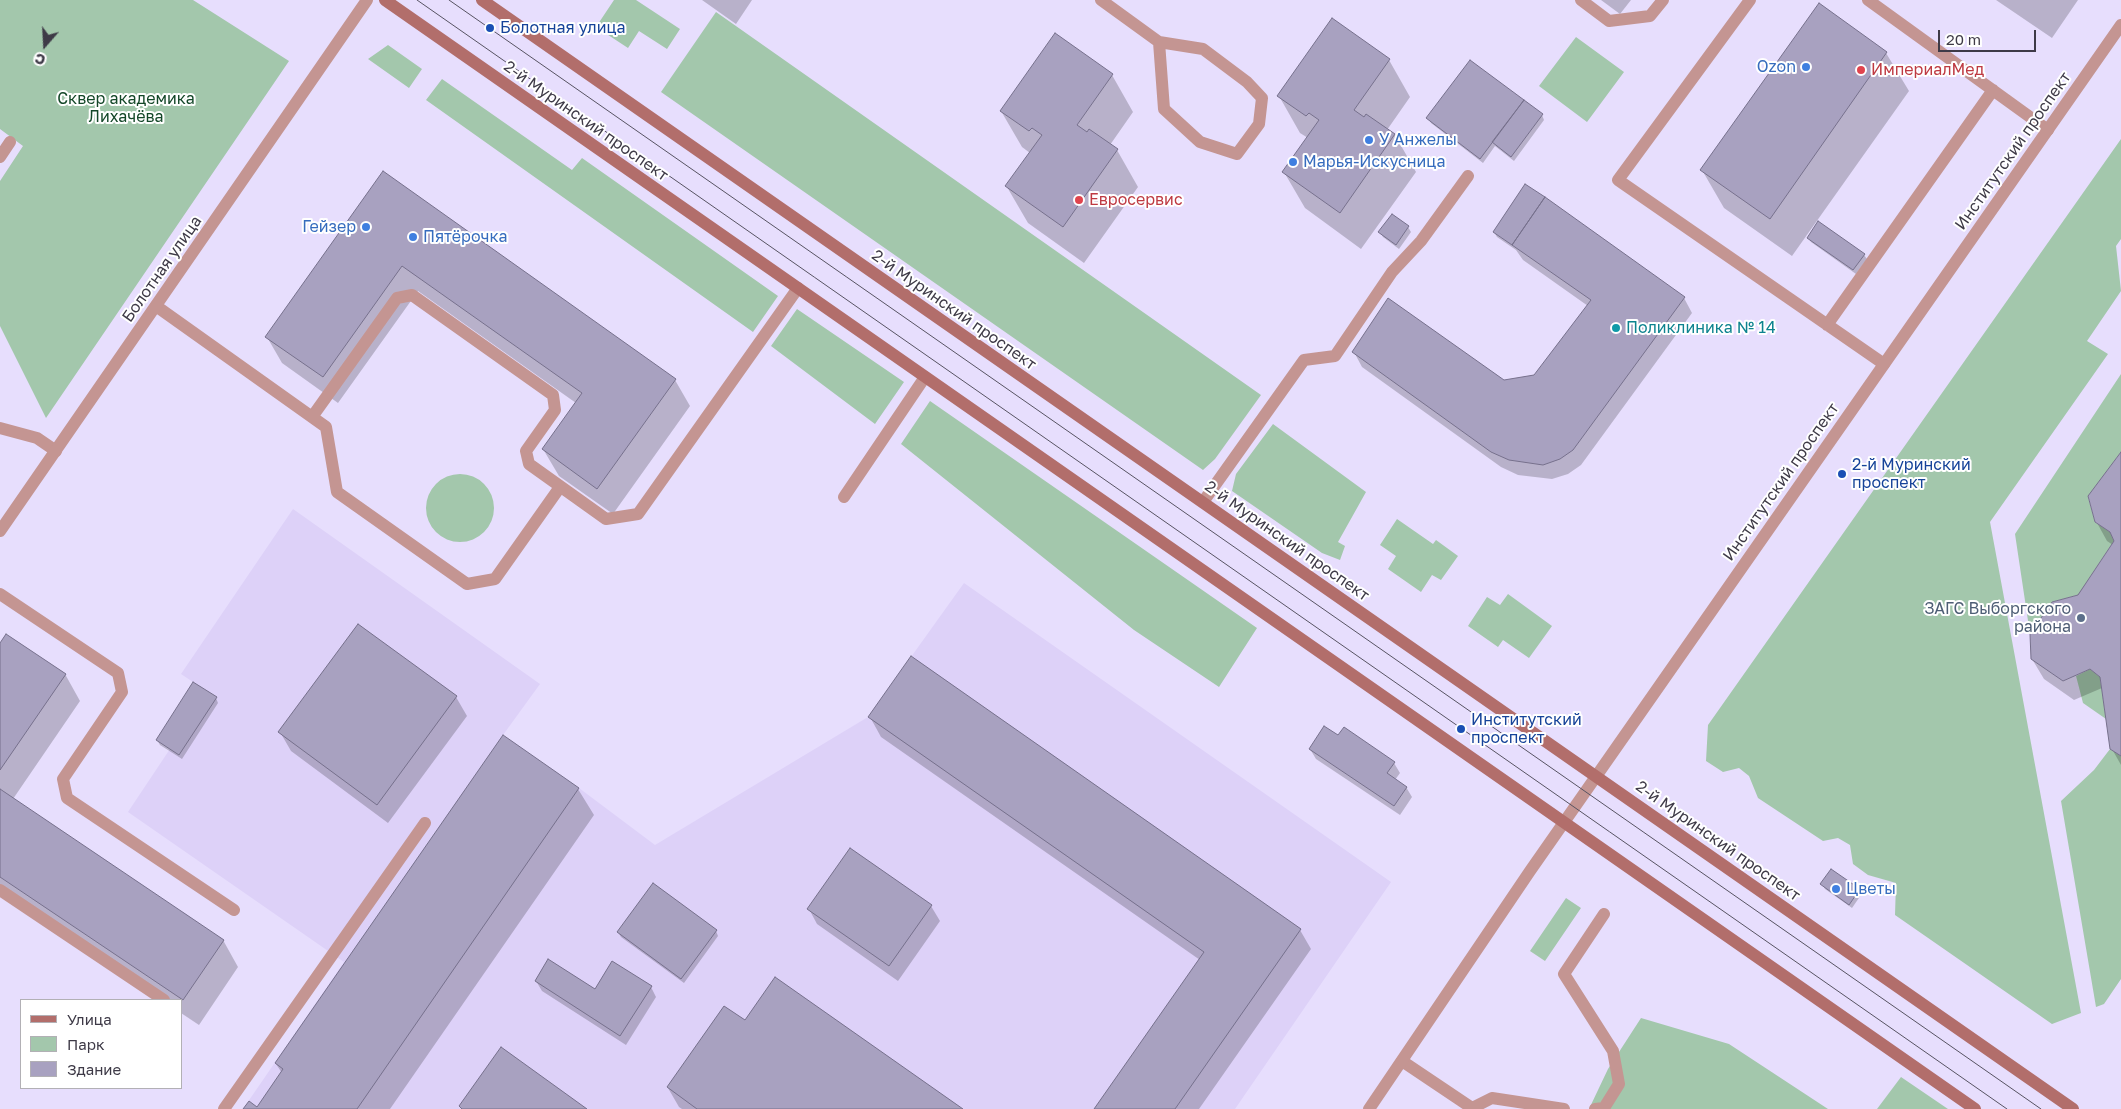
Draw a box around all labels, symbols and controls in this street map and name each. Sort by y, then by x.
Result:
place label: Болотная улица [500,18,626,38]
north arrow [20,20,70,70]
scale bar [1941,20,2038,52]
marker: Болотная улица [484,22,496,34]
text: 20 m [1946,30,1981,48]
text: С [32,50,47,69]
street label: 2-й Муринский проспект [500,57,672,185]
place label: Ozon [1757,57,1796,77]
place label: ИмпериалМед [1871,60,1984,80]
marker: Ozon [1800,61,1812,73]
marker: ИмпериалМед [1855,64,1867,76]
street label: Институтский проспект [1951,68,2075,234]
park label: Сквер академика Лихачёва [57,89,195,127]
place label: У Анжелы [1379,130,1457,150]
marker: У Анжелы [1363,134,1375,146]
place label: Марья-Искусница [1303,152,1445,172]
marker: Марья-Искусница [1287,156,1299,168]
place label: Евросервис [1089,190,1183,210]
marker: Евросервис [1073,194,1085,206]
street label: Болотная улица [118,212,206,326]
place label: Гейзер [302,217,356,237]
marker: Гейзер [360,221,372,233]
place label: Пятёрочка [423,227,507,247]
marker: Пятёрочка [407,231,419,243]
street label: 2-й Муринский проспект [868,246,1040,374]
place label: Поликлиника № 14 [1626,318,1776,338]
marker: Поликлиника № 14 [1610,322,1622,334]
street label: Институтский проспект [1719,399,1843,565]
place label: 2-й Муринский проспект [1852,455,1971,493]
marker: 2-й Муринский проспект [1836,468,1848,480]
street label: 2-й Муринский проспект [1201,477,1373,605]
place label: ЗАГС Выборгского района [1924,599,2071,637]
marker: ЗАГС Выборгского района [2075,612,2087,624]
place label: Институтский проспект [1471,710,1582,748]
marker: Институтский проспект [1455,723,1467,735]
street label: 2-й Муринский проспект [1632,777,1804,905]
place label: Цветы [1846,879,1896,899]
marker: Цветы [1830,883,1842,895]
legend [20,999,182,1089]
text: Улица [67,1010,112,1028]
text: Парк [67,1035,105,1053]
text: Здание [67,1060,121,1078]

